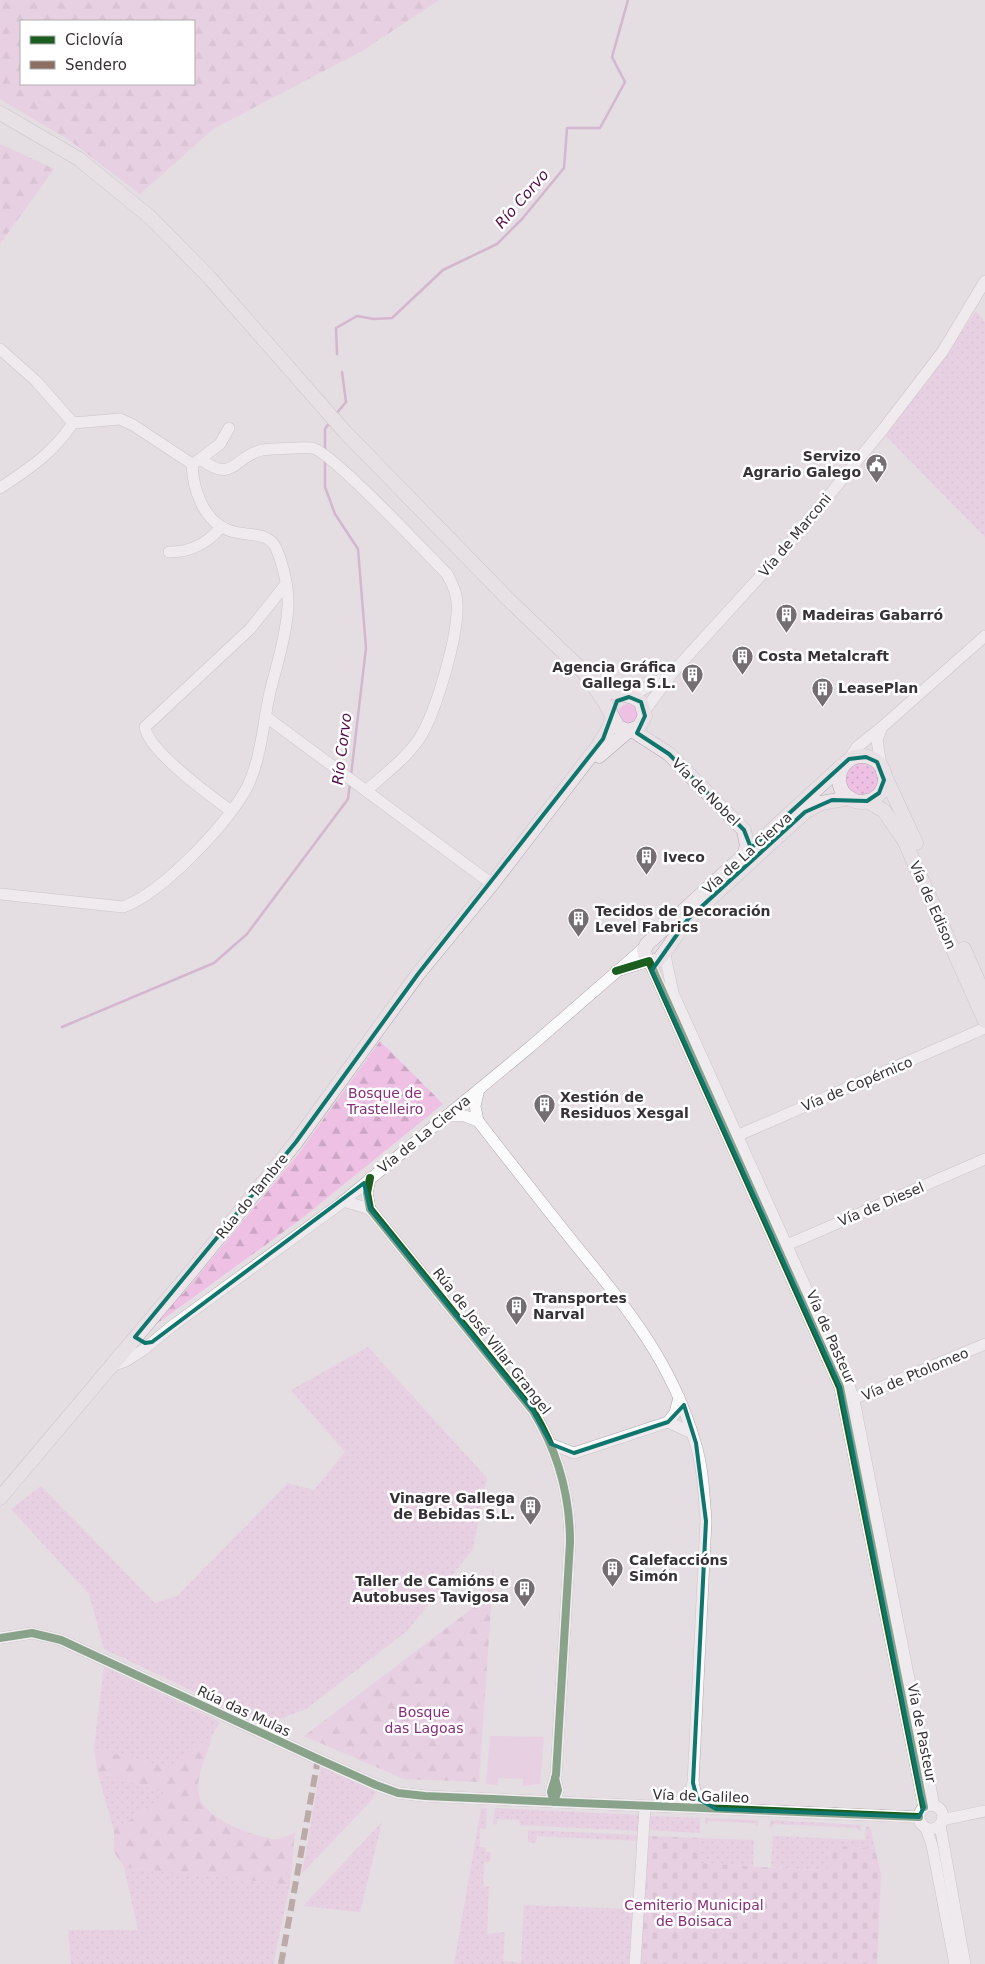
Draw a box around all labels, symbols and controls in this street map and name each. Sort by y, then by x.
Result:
legend [20,20,195,85]
text: Ciclovía [65,31,123,49]
text: Sendero [65,56,127,74]
water label: Río Corvo [491,166,553,232]
place label: Servizo Agrario Galego [743,448,861,480]
public building icon: Servizo Agrario Galego [865,452,889,483]
street label: Vía de Marconi [756,490,834,580]
building icon: Madeiras Gabarró [774,603,798,634]
place label: Madeiras Gabarró [802,607,943,623]
building icon: Costa Metalcraft [730,644,754,675]
place label: Costa Metalcraft [758,648,889,664]
place label: Agencia Gráfica Gallega S.L. [552,659,676,691]
building icon: Agencia Gráfica Gallega S.L. [680,663,704,694]
building icon: LeasePlan [810,676,834,707]
place label: LeasePlan [838,680,918,696]
water label: Río Corvo [329,712,355,786]
street label: Vía de Nobel [669,755,743,829]
street label: Vía de La Cierva [699,809,795,897]
building icon: Iveco [635,845,659,876]
place label: Iveco [663,849,705,865]
street label: Vía de Edison [906,858,960,952]
place label: Tecidos de Decoración Level Fabrics [595,903,771,935]
building icon: Tecidos de Decoración Level Fabrics [567,907,591,938]
street label: Vía de Copérnico [799,1053,915,1115]
park label: Bosque de Trastelleiro [346,1085,423,1117]
place label: Xestión de Residuos Xesgal [560,1089,689,1121]
street label: Vía de La Cierva [375,1092,473,1176]
building icon: Xestión de Residuos Xesgal [532,1093,556,1124]
street label: Rúa do Tambre [213,1150,291,1242]
street label: Vía de Diesel [836,1179,926,1229]
street label: Rúa de José Villar Grangel [430,1265,554,1417]
street label: Vía de Pasteur [803,1288,859,1387]
place label: Transportes Narval [533,1290,627,1322]
building icon: Transportes Narval [505,1294,529,1325]
street label: Vía de Ptolomeo [859,1344,971,1404]
place label: Vinagre Gallega de Bebidas S.L. [389,1490,515,1522]
building icon: Vinagre Gallega de Bebidas S.L. [519,1494,543,1525]
place label: Calefaccións Simón [629,1552,728,1584]
building icon: Calefaccións Simón [601,1556,625,1587]
place label: Taller de Camións e Autobuses Tavigosa [352,1573,509,1605]
building icon: Taller de Camións e Autobuses Tavigosa [513,1577,537,1608]
street label: Rúa das Mulas [195,1682,293,1740]
street label: Vía de Pasteur [905,1682,940,1784]
park label: Bosque das Lagoas [385,1704,463,1736]
street label: Vía de Galileo [652,1786,750,1806]
park label: Cemiterio Municipal de Boisaca [624,1897,764,1929]

